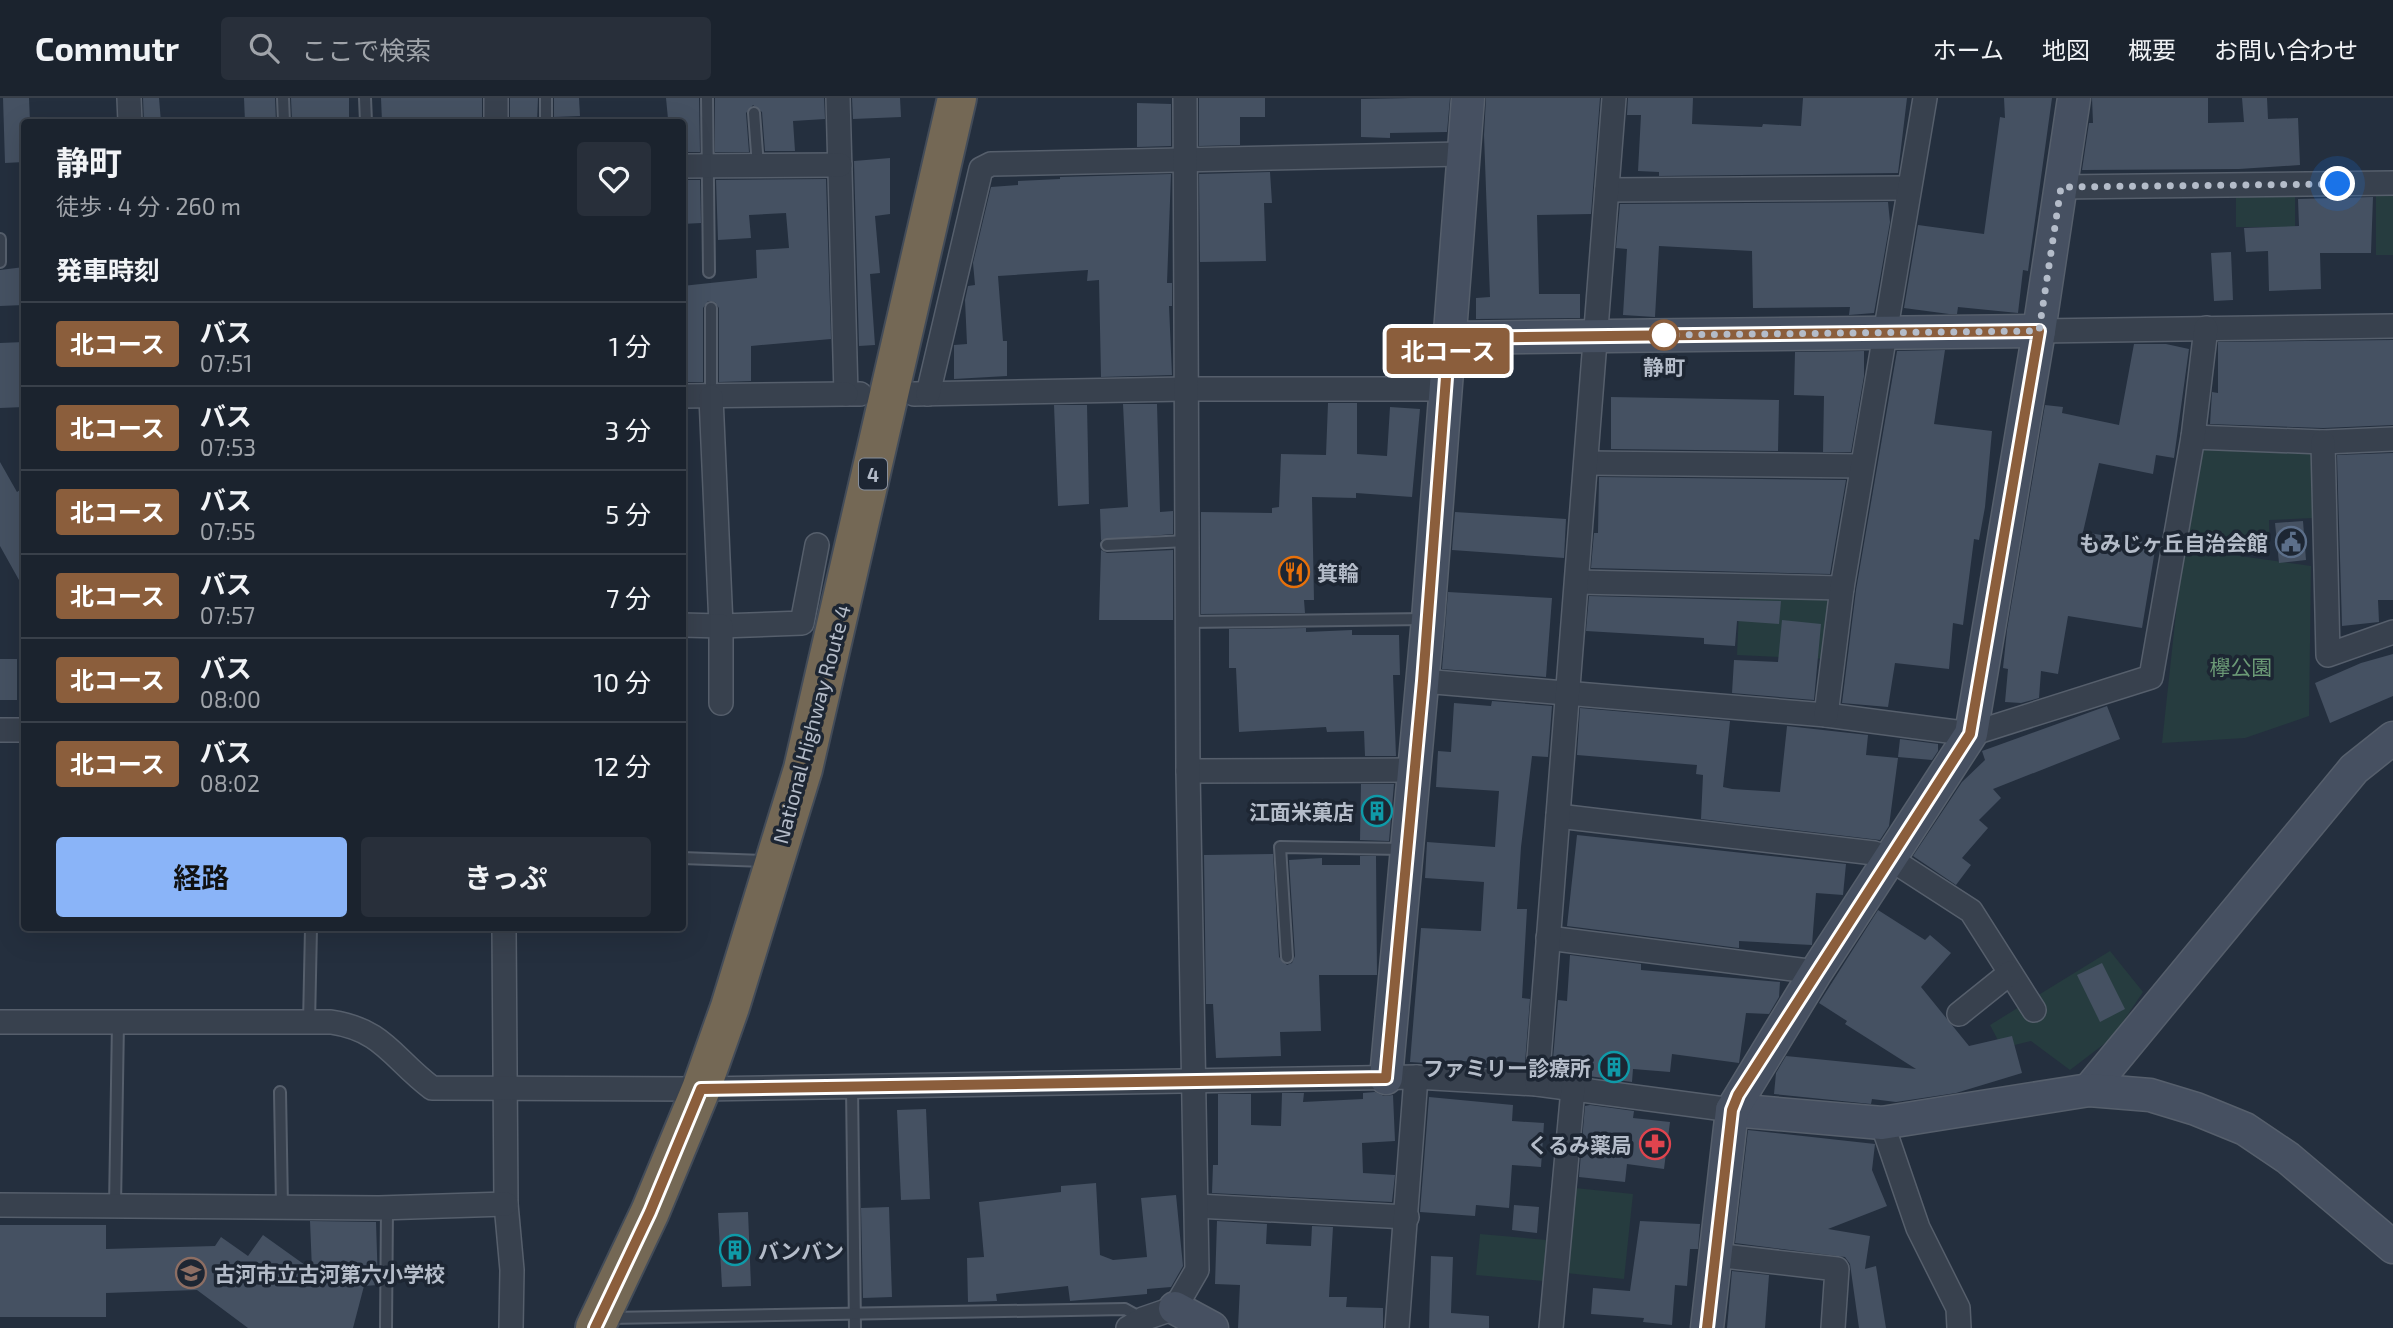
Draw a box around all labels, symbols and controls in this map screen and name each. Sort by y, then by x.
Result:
search box [221,17,711,80]
text: Commutr [35,28,179,68]
icon: search [245,29,283,67]
text: ここで検索 [301,34,431,65]
text: ホーム [1933,35,2004,64]
text: 地図 [2042,35,2090,64]
text: 概要 [2128,35,2176,64]
text: お問い合わせ [2214,35,2358,64]
text: 静町 [56,142,122,182]
button: heart [577,142,651,216]
your location [2320,166,2355,201]
text: 徒歩 · 4 分 · 260 m [56,192,241,220]
text: 発車時刻 [56,254,160,285]
text: バス [200,316,252,347]
marker: 静町 [1649,320,1679,350]
line badge: 北コース [1399,328,1497,374]
text: 北コース [70,329,165,358]
text: 1 分 [609,330,651,361]
text: 北コース [1401,336,1495,365]
text: 07:51 [200,349,252,377]
place label: 静町 [1643,354,1685,379]
text: バス [200,400,252,431]
text: 北コース [70,413,165,442]
text: 3 分 [605,414,651,445]
text: 07:53 [200,433,256,461]
road number: 4 [859,458,887,490]
text: バス [200,484,252,515]
text: 北コース [70,497,165,526]
text: 5 分 [605,498,651,529]
text: 07:55 [200,517,256,545]
public building icon: もみじヶ丘自治会館 [2274,525,2308,559]
place label: もみじヶ丘自治会館 [2079,530,2268,555]
restaurant icon: 箕輪 [1277,555,1311,589]
place label: 箕輪 [1317,560,1359,585]
text: バス [200,568,252,599]
text: 北コース [70,581,165,610]
text: 7 分 [606,582,651,613]
text: 07:57 [200,601,255,629]
street label: National Highway Route 4 [767,602,855,846]
text: バス [200,652,252,683]
park label: 欅公園 [2210,654,2273,679]
text: 北コース [70,665,165,694]
text: 10 分 [593,666,651,697]
text: 08:00 [200,685,261,713]
text: バス [200,736,252,767]
text: 北コース [70,749,165,778]
text: 12 分 [594,750,651,781]
text: 08:02 [200,769,260,797]
building icon: 江面米菓店 [1360,794,1394,828]
place label: 江面米菓店 [1249,799,1354,824]
button: 経路 [56,837,347,917]
button: きっぷ [361,837,651,917]
building icon: ファミリー診療所 [1597,1050,1631,1084]
place label: ファミリー診療所 [1423,1055,1591,1080]
pharmacy icon: くるみ薬局 [1638,1127,1672,1161]
place label: くるみ薬局 [1527,1132,1632,1157]
building icon: バンバン [718,1233,752,1267]
place label: バンバン [758,1238,844,1263]
school or university icon: 古河市立古河第六小学校 [174,1256,208,1290]
place label: 古河市立古河第六小学校 [214,1261,445,1286]

